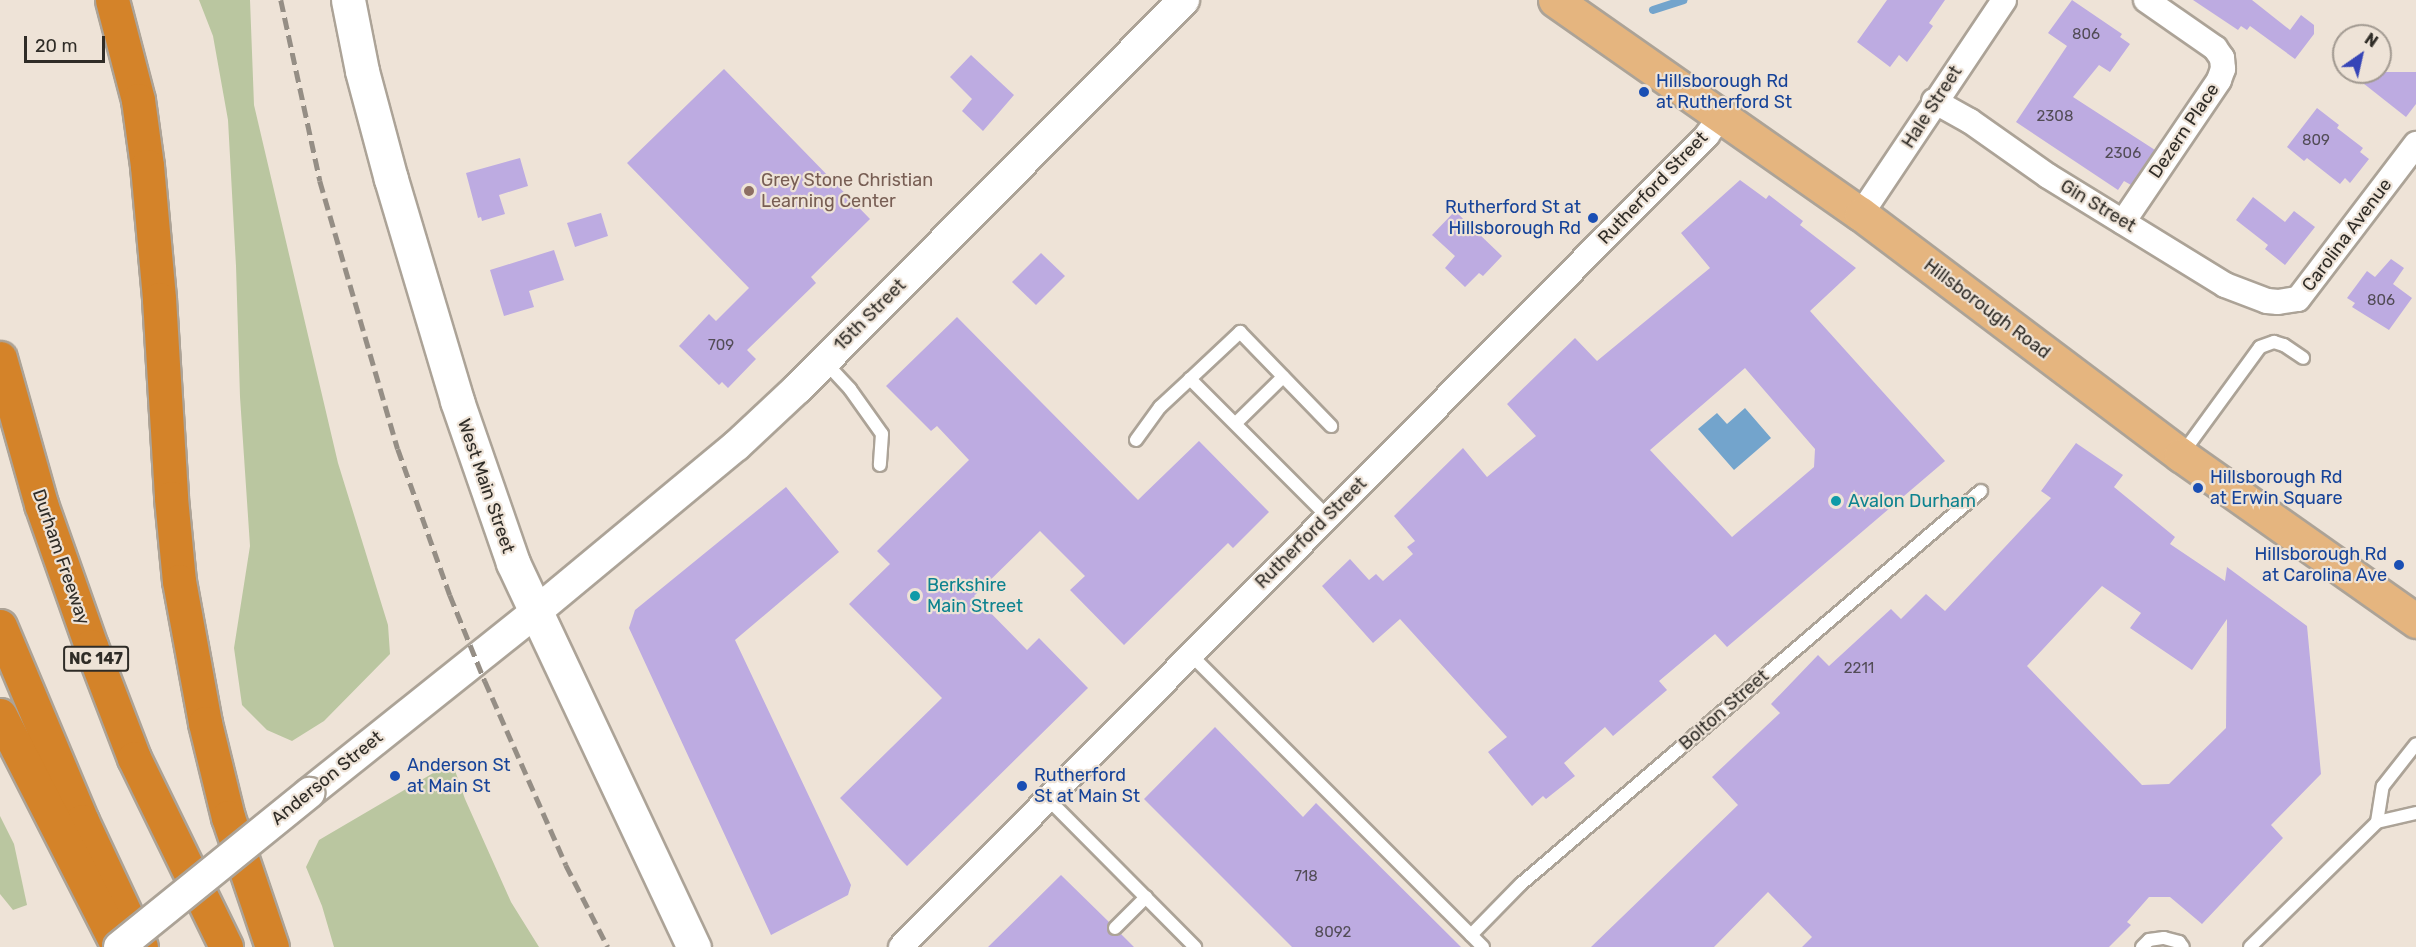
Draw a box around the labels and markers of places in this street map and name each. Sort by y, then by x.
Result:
place label: Hillsborough Rd at Rutherford St [1656,71,1792,113]
marker: Hillsborough Rd at Rutherford St [1637,85,1651,99]
place label: Grey Stone Christian Learning Center [761,170,934,213]
marker: Grey Stone Christian Learning Center [742,184,756,198]
place label: Rutherford St at Hillsborough Rd [1445,197,1581,240]
marker: Rutherford St at Hillsborough Rd [1586,211,1600,225]
place label: Hillsborough Rd at Erwin Square [2210,467,2343,510]
marker: Hillsborough Rd at Erwin Square [2191,481,2205,495]
place label: Avalon Durham [1848,490,1976,512]
marker: Avalon Durham [1829,494,1843,508]
place label: Hillsborough Rd at Carolina Ave [2254,544,2387,586]
marker: Hillsborough Rd at Carolina Ave [2392,558,2406,572]
place label: Berkshire Main Street [927,575,1023,618]
marker: Berkshire Main Street [908,589,922,603]
place label: Anderson St at Main St [407,755,511,798]
place label: Rutherford St at Main St [1034,765,1140,808]
marker: Anderson St at Main St [388,769,402,783]
marker: Rutherford St at Main St [1015,779,1029,793]

